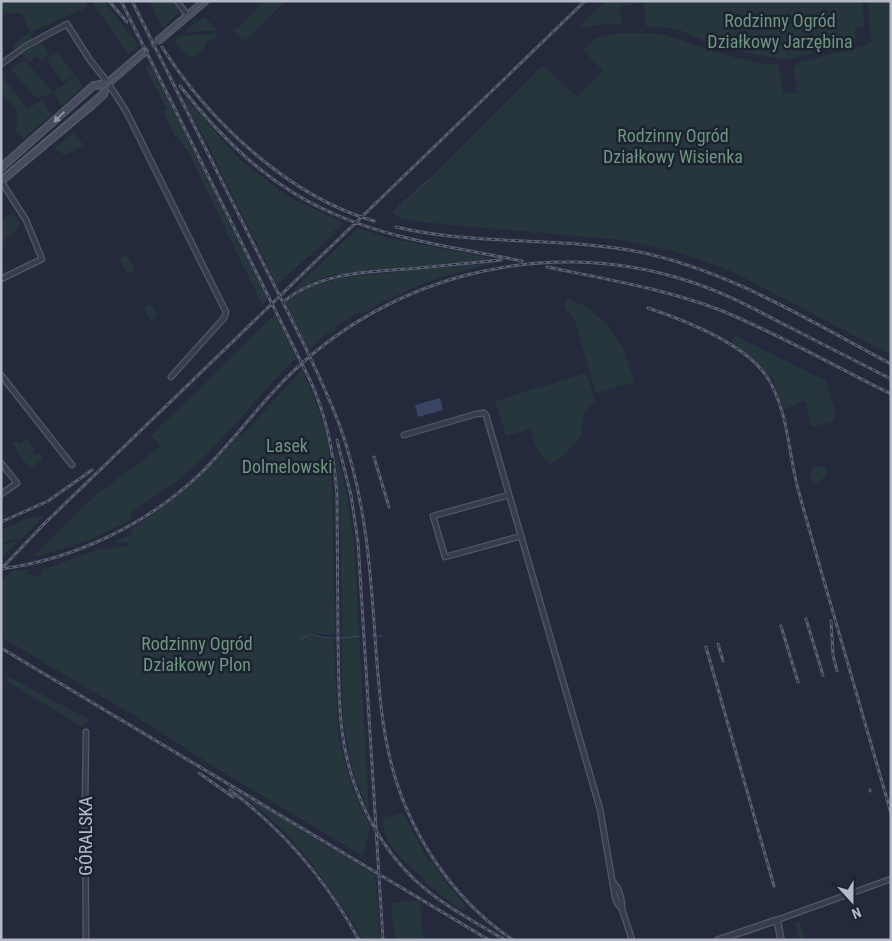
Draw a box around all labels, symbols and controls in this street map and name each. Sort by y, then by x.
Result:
park label: Rodzinny Ogród Działkowy Jarzębina [707,10,853,52]
one-way arrow [53,111,65,123]
park label: Rodzinny Ogród Działkowy Wisienka [603,125,743,167]
park label: Lasek Dolmelowski [242,435,332,477]
park label: Rodzinny Ogród Działkowy Plon [141,633,253,675]
street label: GÓRALSKA [75,796,96,876]
north arrow [827,876,877,926]
text: N [850,904,864,922]

